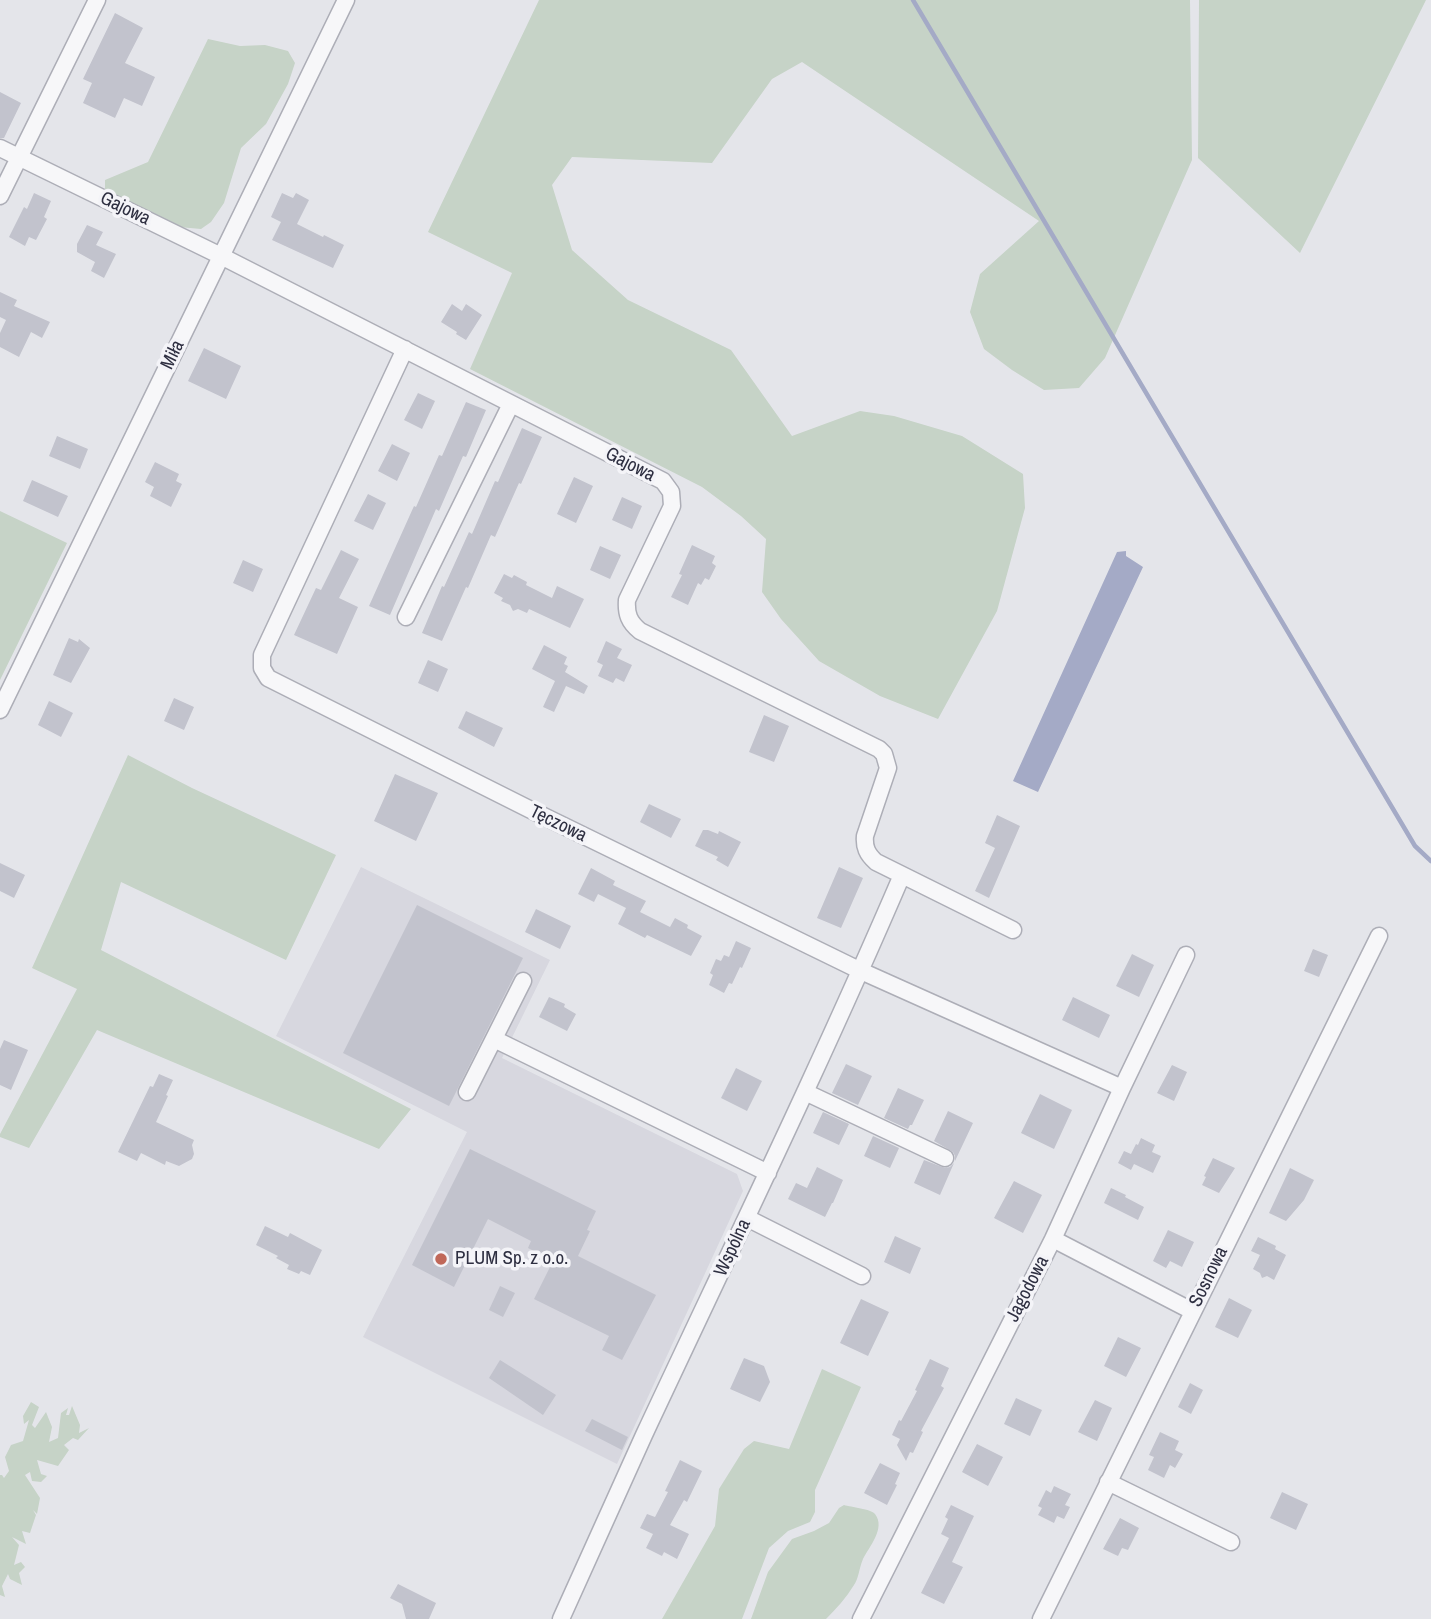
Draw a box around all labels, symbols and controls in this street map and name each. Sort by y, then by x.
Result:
street label: Gajowa [96,187,154,231]
street label: Miła [156,337,190,373]
street label: Gajowa [601,443,659,487]
street label: Tęczowa [526,800,590,848]
street label: Wspólna [710,1216,756,1280]
street label: Sosnowa [1185,1243,1233,1311]
place label: PLUM Sp. z o.o. [455,1248,568,1270]
marker: PLUM Sp. z o.o. [433,1251,449,1267]
street label: Jagodowa [1002,1252,1054,1326]

